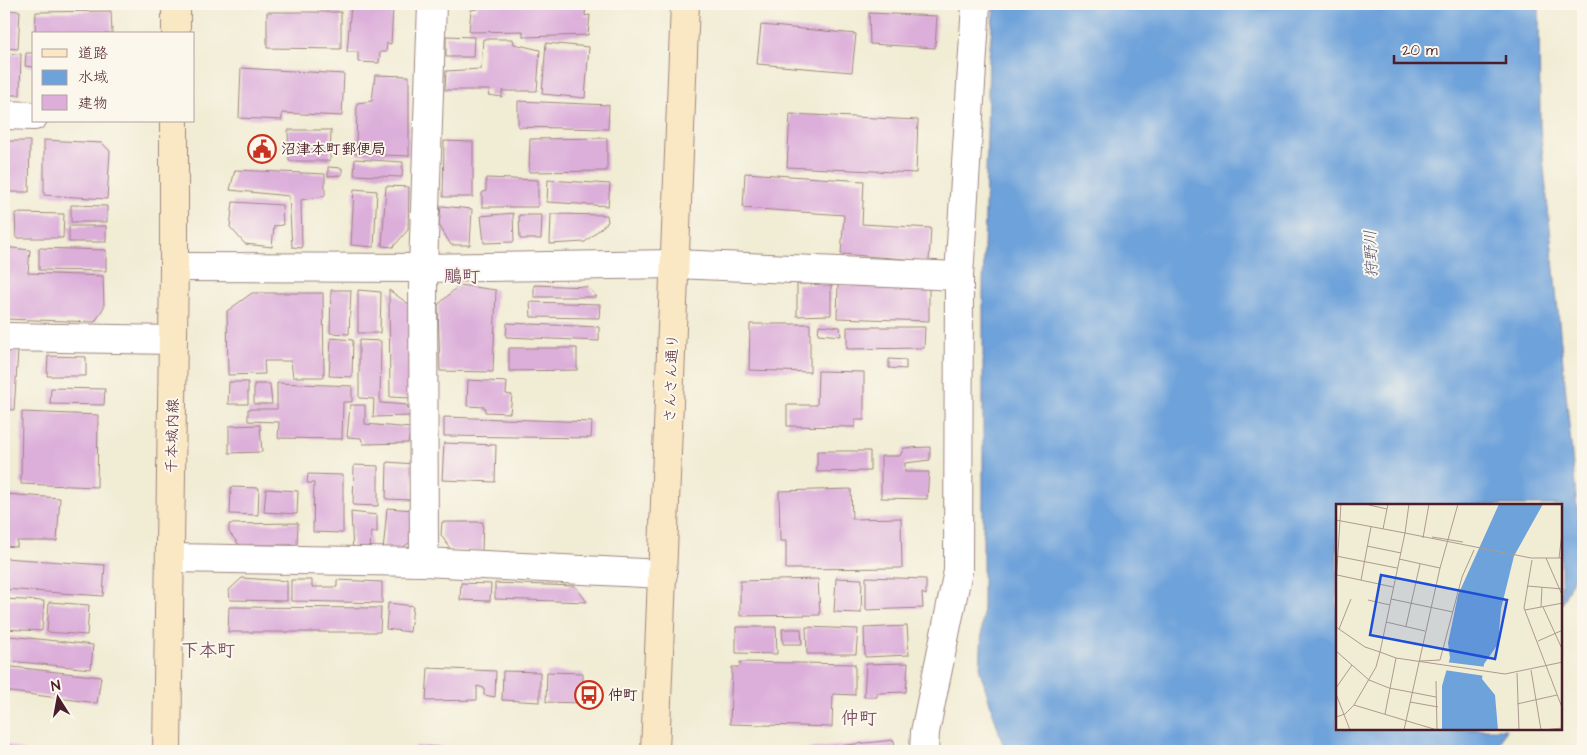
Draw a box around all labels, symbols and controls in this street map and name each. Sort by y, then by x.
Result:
legend [32,32,195,122]
scale bar [1394,32,1507,64]
text: 20 m [1402,40,1438,61]
text: 道路 [78,43,108,64]
text: 水域 [78,67,108,88]
text: 建物 [78,93,108,114]
public building icon: 沼津本町郵便局 [247,134,277,164]
place label: 沼津本町郵便局 [281,139,386,160]
water label: 狩野川 [1359,230,1383,278]
district label: 鵰町 [444,264,480,289]
street label: さんさん通り [659,333,684,423]
street label: 千本城内線 [161,398,184,474]
inset map [1336,504,1562,730]
district label: 下本町 [181,638,235,663]
north arrow [32,672,82,722]
text: N [49,676,62,697]
bus stop icon: 仲町 [574,680,604,710]
place label: 仲町 [608,685,638,706]
district label: 仲町 [841,706,877,731]

